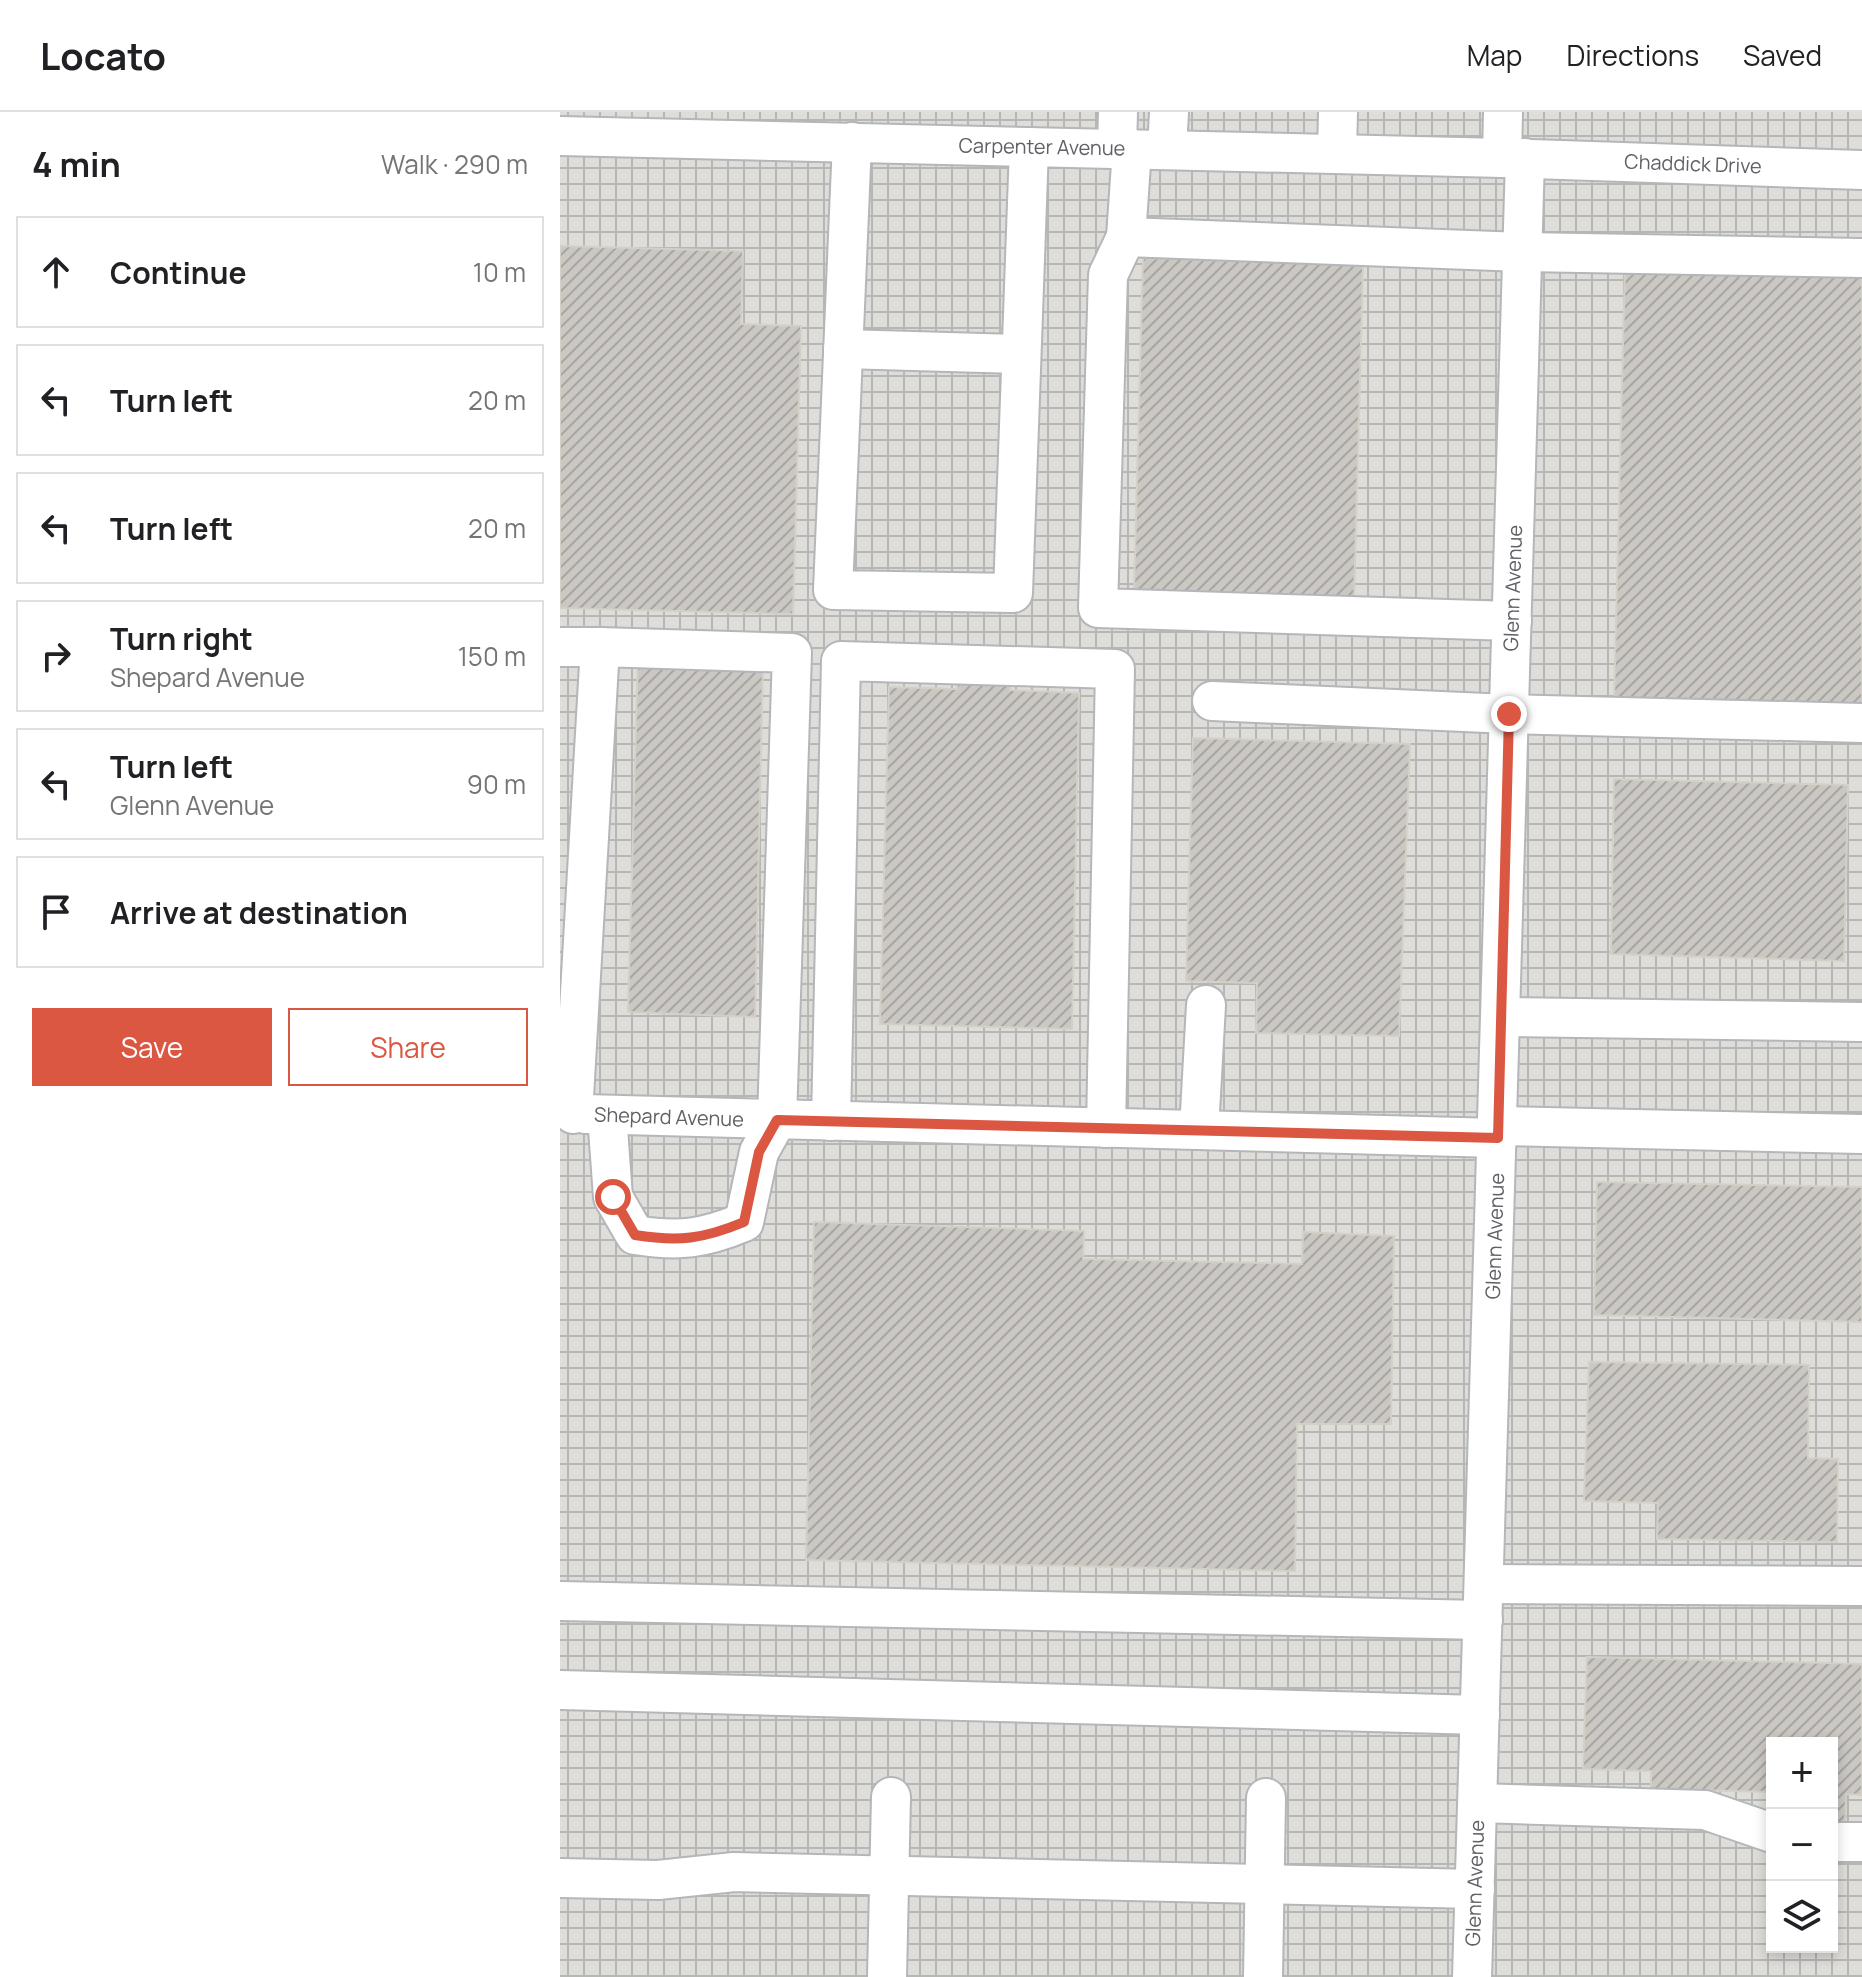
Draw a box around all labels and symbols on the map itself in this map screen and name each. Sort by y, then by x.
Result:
street label: Carpenter Avenue [958,132,1126,161]
street label: Chaddick Drive [1624,148,1762,179]
street label: Glenn Avenue [1497,524,1528,652]
route end [1491,696,1527,732]
street label: Shepard Avenue [594,1100,744,1133]
street label: Glenn Avenue [1479,1172,1510,1300]
route start [595,1179,631,1215]
street label: Glenn Avenue [1459,1819,1490,1947]

